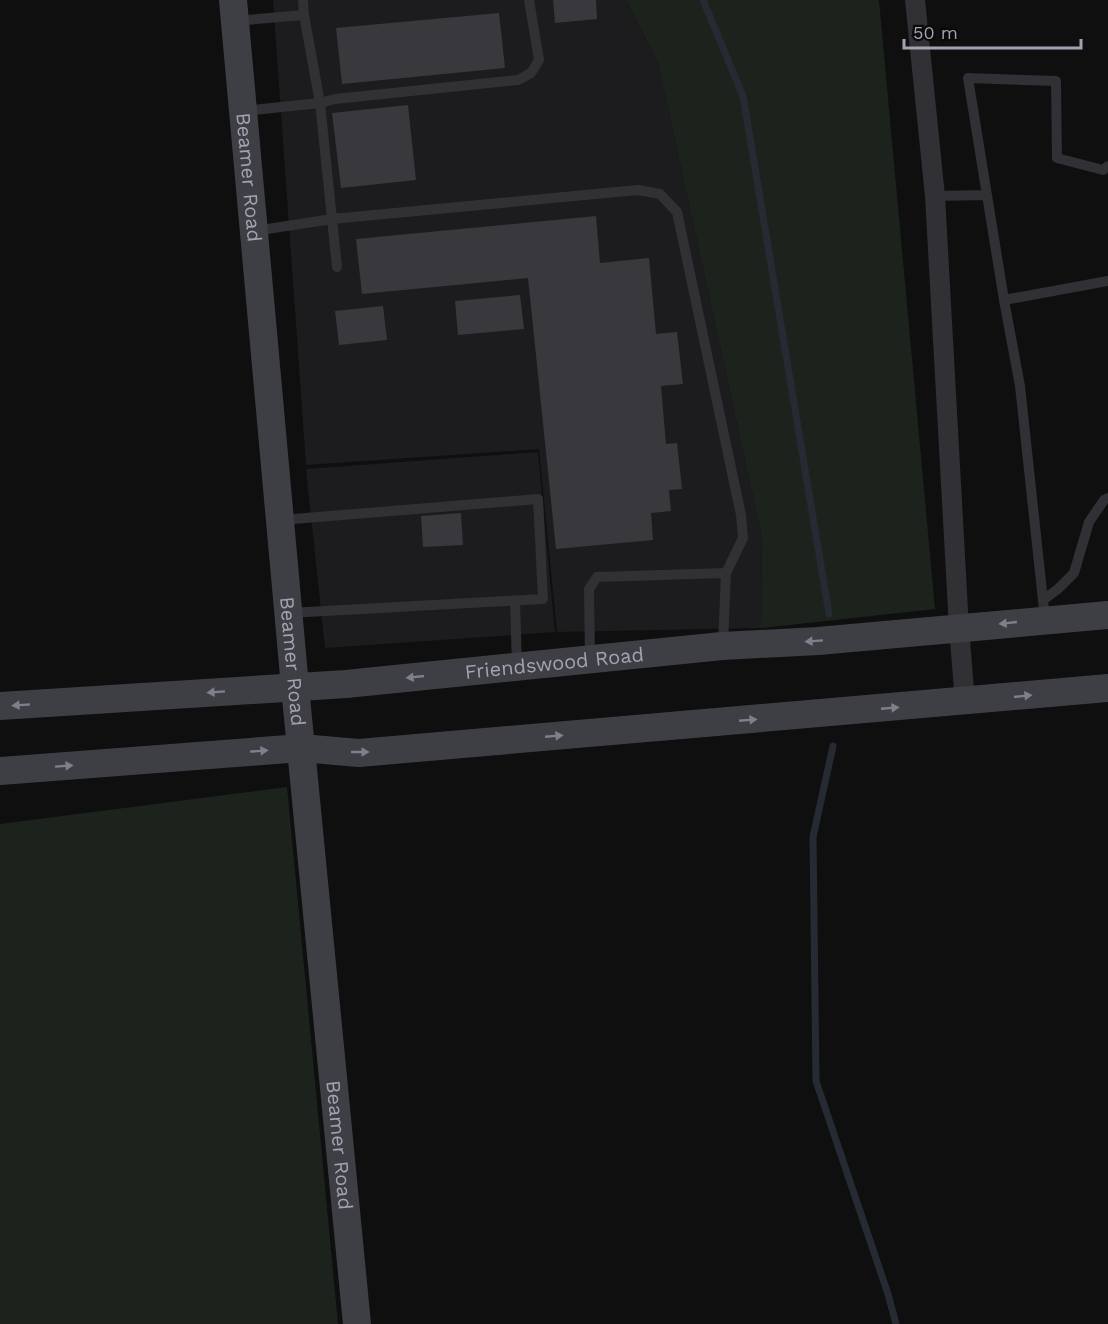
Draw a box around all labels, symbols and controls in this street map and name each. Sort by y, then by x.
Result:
scale bar [904,12,1081,50]
text: 50 m [913,22,958,43]
street label: Beamer Road [231,112,267,243]
street label: Beamer Road [275,596,311,727]
one-way arrow [998,618,1017,628]
one-way arrow [804,636,823,646]
street label: Friendswood Road [464,642,645,684]
one-way arrow [405,673,424,682]
one-way arrow [206,688,225,697]
one-way arrow [1014,691,1033,701]
one-way arrow [12,700,31,710]
one-way arrow [880,703,899,713]
one-way arrow [739,715,758,724]
one-way arrow [544,731,563,741]
one-way arrow [249,746,268,756]
one-way arrow [350,747,369,757]
one-way arrow [55,761,74,771]
street label: Beamer Road [321,1079,358,1211]

